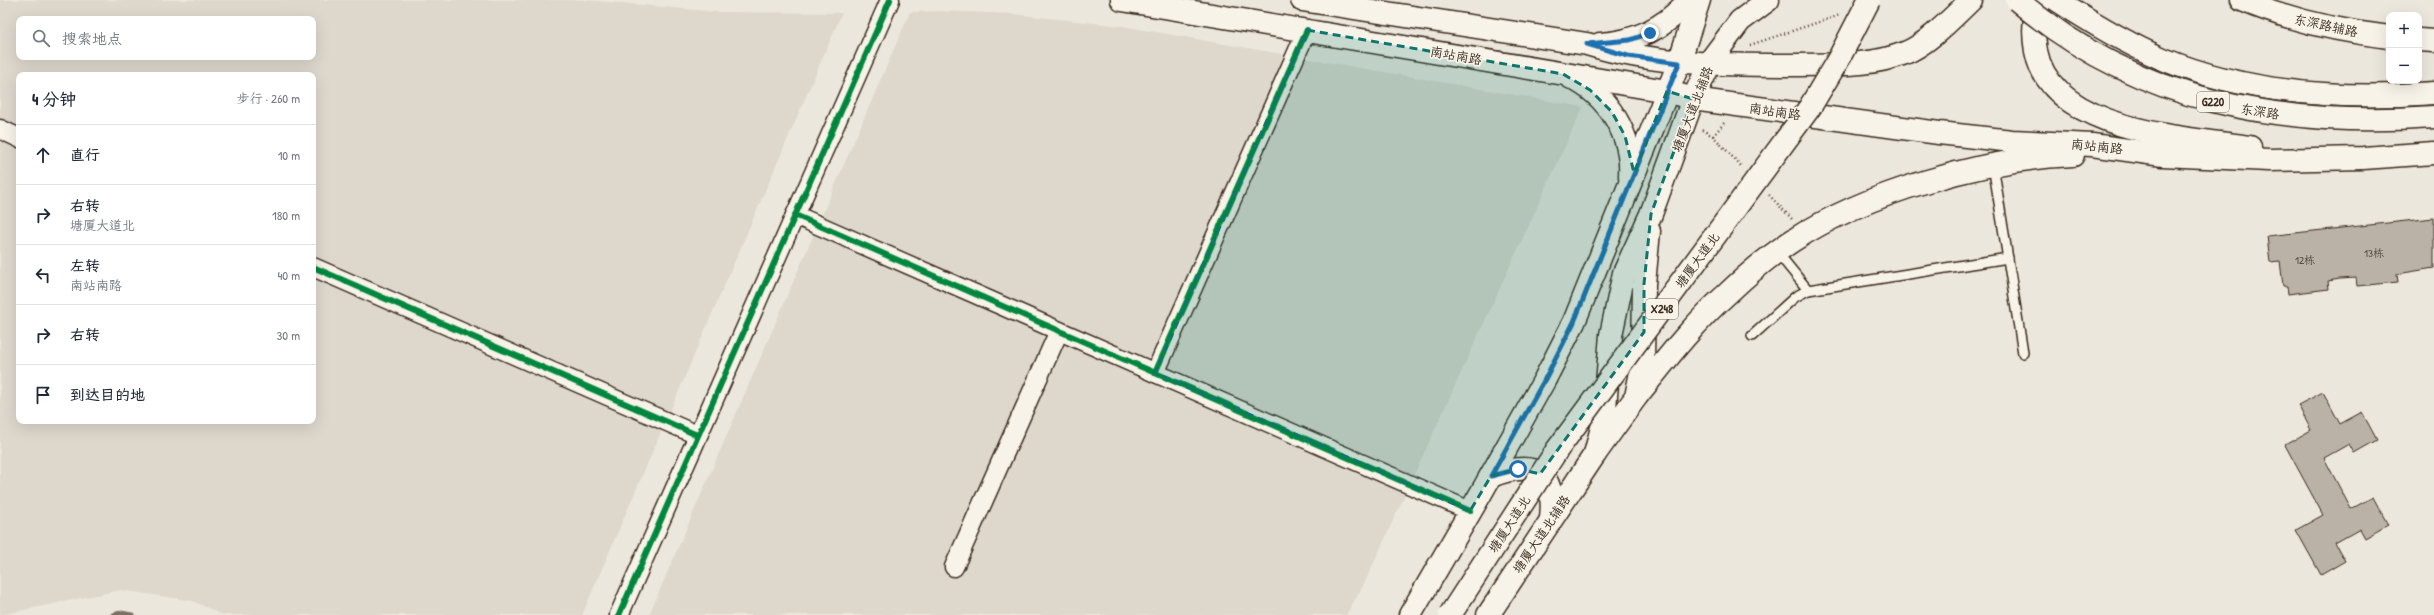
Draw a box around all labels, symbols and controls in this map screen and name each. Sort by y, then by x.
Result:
street label: 东深路辅路 [2292,9,2360,41]
map controls [2386,12,2422,84]
button: + [2386,12,2422,48]
search box [16,16,316,60]
route end [1641,24,1659,42]
icon: search [30,27,52,49]
text: 搜索地点 [62,28,122,49]
street label: 南站南路 [1429,42,1483,68]
button: − [2386,48,2422,84]
street label: 塘厦大道北辅路 [1667,63,1717,155]
text: 4 分钟 [32,87,76,110]
text: 步行 · 260 m [236,89,300,107]
road number: G220 [2197,92,2229,112]
street label: 南站南路 [1748,98,1802,124]
street label: 东深路 [2239,99,2281,123]
street label: 南站南路 [2070,134,2124,158]
icon: ahead [32,144,54,166]
text: 直行 [70,144,100,165]
text: 10 m [278,146,300,164]
text: 右转 [70,195,100,216]
icon: right [32,204,54,226]
text: 180 m [272,206,300,224]
text: 塘厦大道北 [70,216,135,234]
street label: 塘厦大道北 [1671,228,1723,292]
house number: 13栋 [2364,246,2384,260]
house number: 12栋 [2295,253,2315,267]
text: 左转 [70,255,100,276]
icon: left [32,264,54,286]
text: 40 m [277,266,300,284]
text: 南站南路 [70,276,122,294]
road number: X248 [1646,299,1678,319]
icon: right [32,324,54,346]
text: 右转 [70,324,100,345]
text: 30 m [277,326,300,344]
icon: arrive [32,384,54,406]
text: 到达目的地 [70,384,145,405]
route start [1509,460,1527,478]
street label: 塘厦大道北辅路 [1508,491,1574,577]
street label: 塘厦大道北 [1484,492,1534,556]

